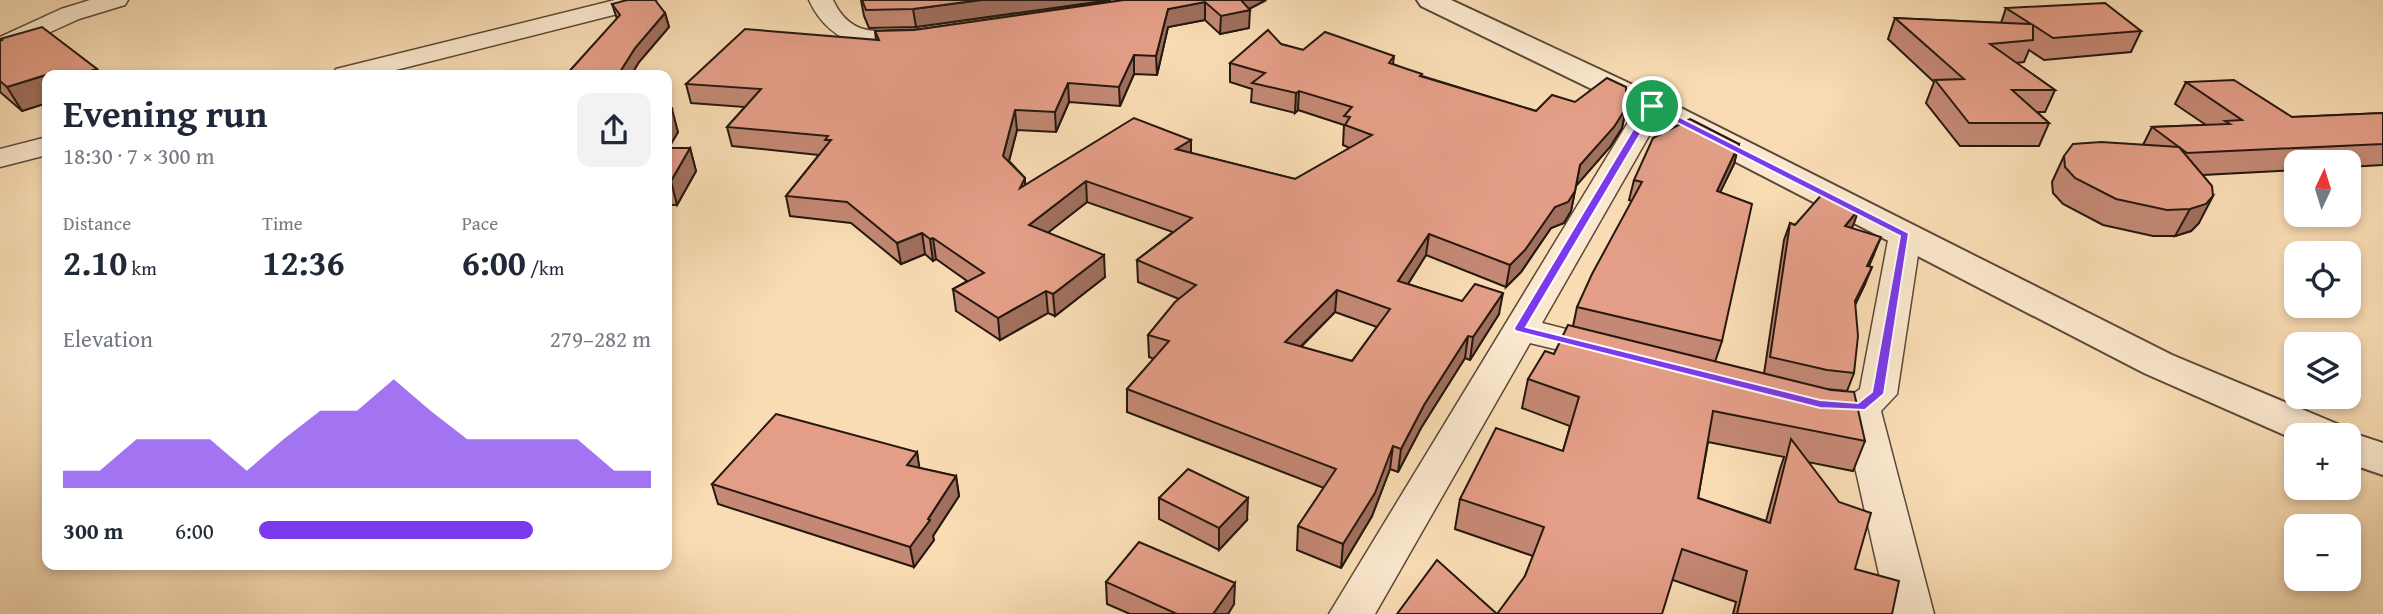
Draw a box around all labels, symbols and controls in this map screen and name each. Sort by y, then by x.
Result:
pin [1622,76,1682,136]
text: Evening run [63,85,267,141]
icon: arrive [1633,87,1671,125]
button: share [577,93,651,167]
text: 18:30 · 7 × 300 m [63,139,215,172]
north arrow [2284,150,2361,228]
map controls [2284,150,2361,591]
text: Distance [63,209,131,237]
text: Time [262,209,303,237]
text: Pace [462,209,498,237]
text: 2.10 [63,237,127,288]
text: 12:36 [262,237,345,288]
text: 6:00 [462,237,526,288]
button: locate [2284,241,2361,318]
text: km [127,254,157,282]
text: /km [526,254,564,282]
text: Elevation [63,322,153,355]
text: 279–282 m [550,322,651,355]
button: layers [2284,332,2361,409]
button: + [2284,423,2361,500]
text: 300 m [63,514,124,547]
text: 6:00 [175,514,214,547]
button: − [2284,514,2361,591]

